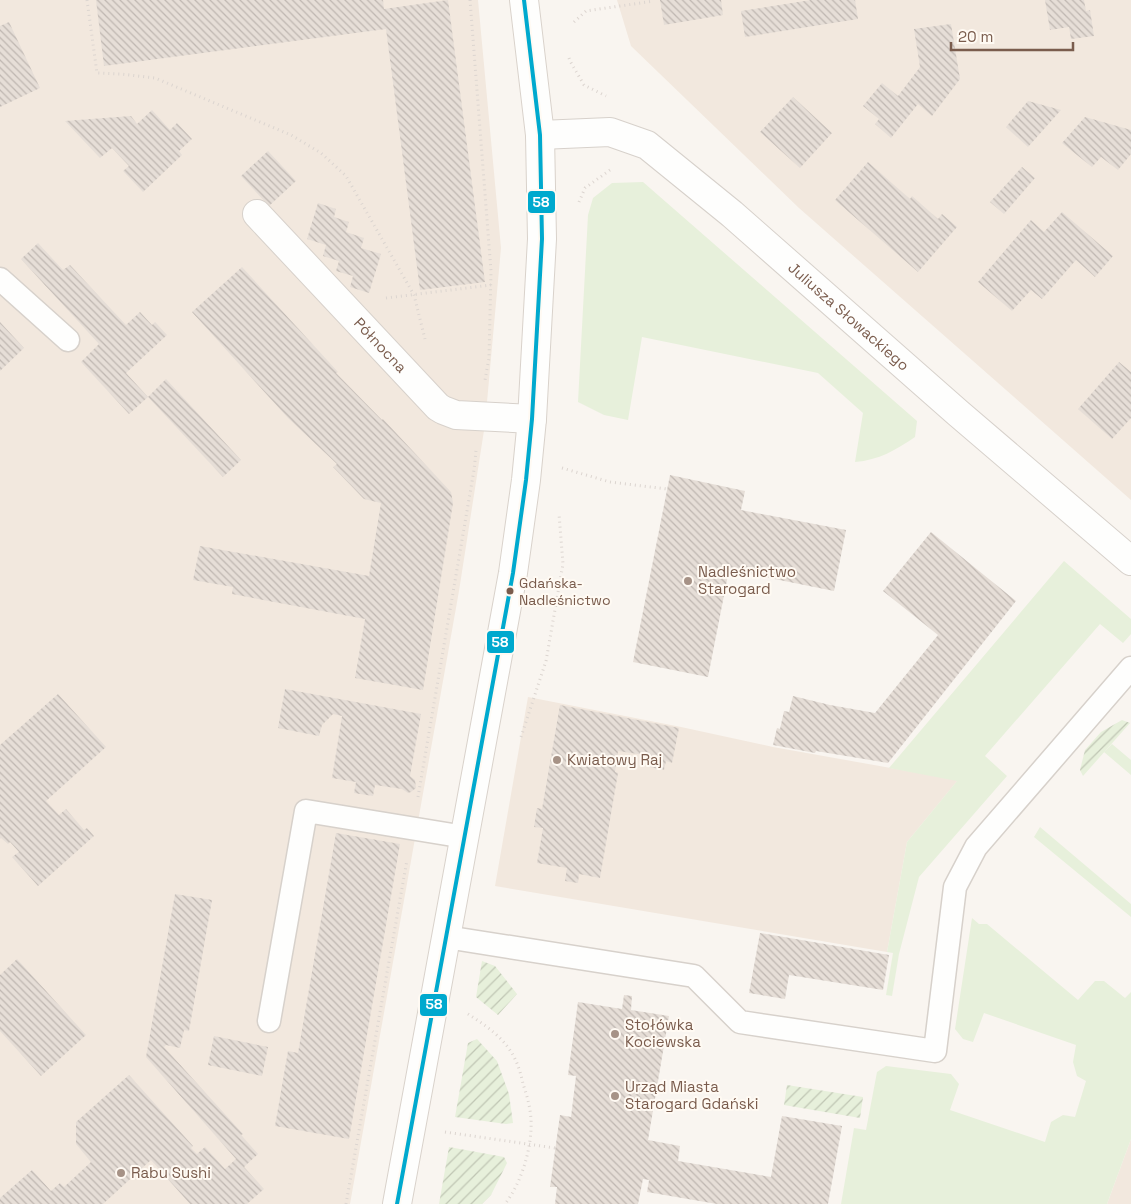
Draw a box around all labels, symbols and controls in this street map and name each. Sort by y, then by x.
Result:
scale bar [951,20,1074,52]
text: 20 m [958,27,993,46]
line badge: 58 [527,190,556,214]
text: 58 [533,193,550,211]
street label: Juliusza Słowackiego [784,258,913,375]
street label: Północna [350,313,411,377]
place label: Nadleśnictwo Starogard [698,562,796,598]
place label: Gdańska- Nadleśnictwo [519,574,611,609]
marker: Nadleśnictwo Starogard [682,575,694,587]
marker: Gdańska- Nadleśnictwo [505,586,515,596]
line badge: 58 [486,630,515,654]
text: 58 [492,633,509,651]
place label: Kwiatowy Raj [567,750,662,769]
marker: Kwiatowy Raj [551,754,563,766]
line badge: 58 [419,993,448,1017]
text: 58 [426,995,443,1013]
place label: Stołówka Kociewska [625,1015,701,1051]
marker: Stołówka Kociewska [609,1028,621,1040]
place label: Urząd Miasta Starogard Gdański [625,1077,759,1113]
marker: Urząd Miasta Starogard Gdański [609,1090,621,1102]
place label: Rabu Sushi [131,1163,211,1182]
marker: Rabu Sushi [115,1167,127,1179]

